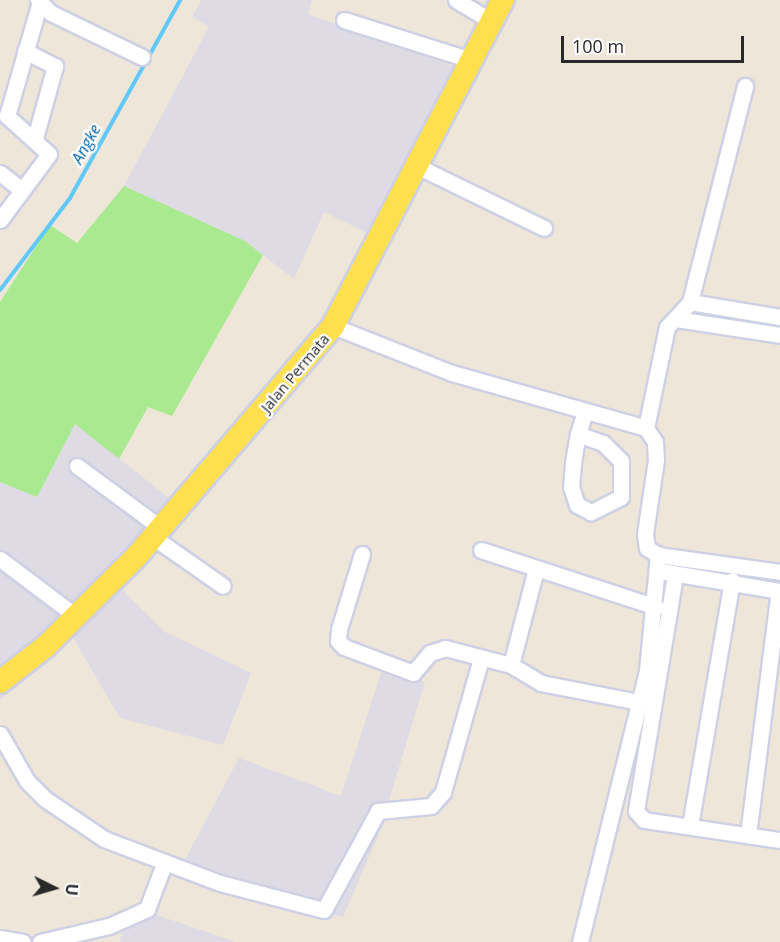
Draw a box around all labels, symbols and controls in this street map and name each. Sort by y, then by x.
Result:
scale bar [564,24,747,62]
text: 100 m [572,34,624,58]
water label: Angke [67,121,105,167]
street label: Jalan Permata [257,330,333,416]
north arrow [24,858,84,918]
text: U [60,883,83,897]

